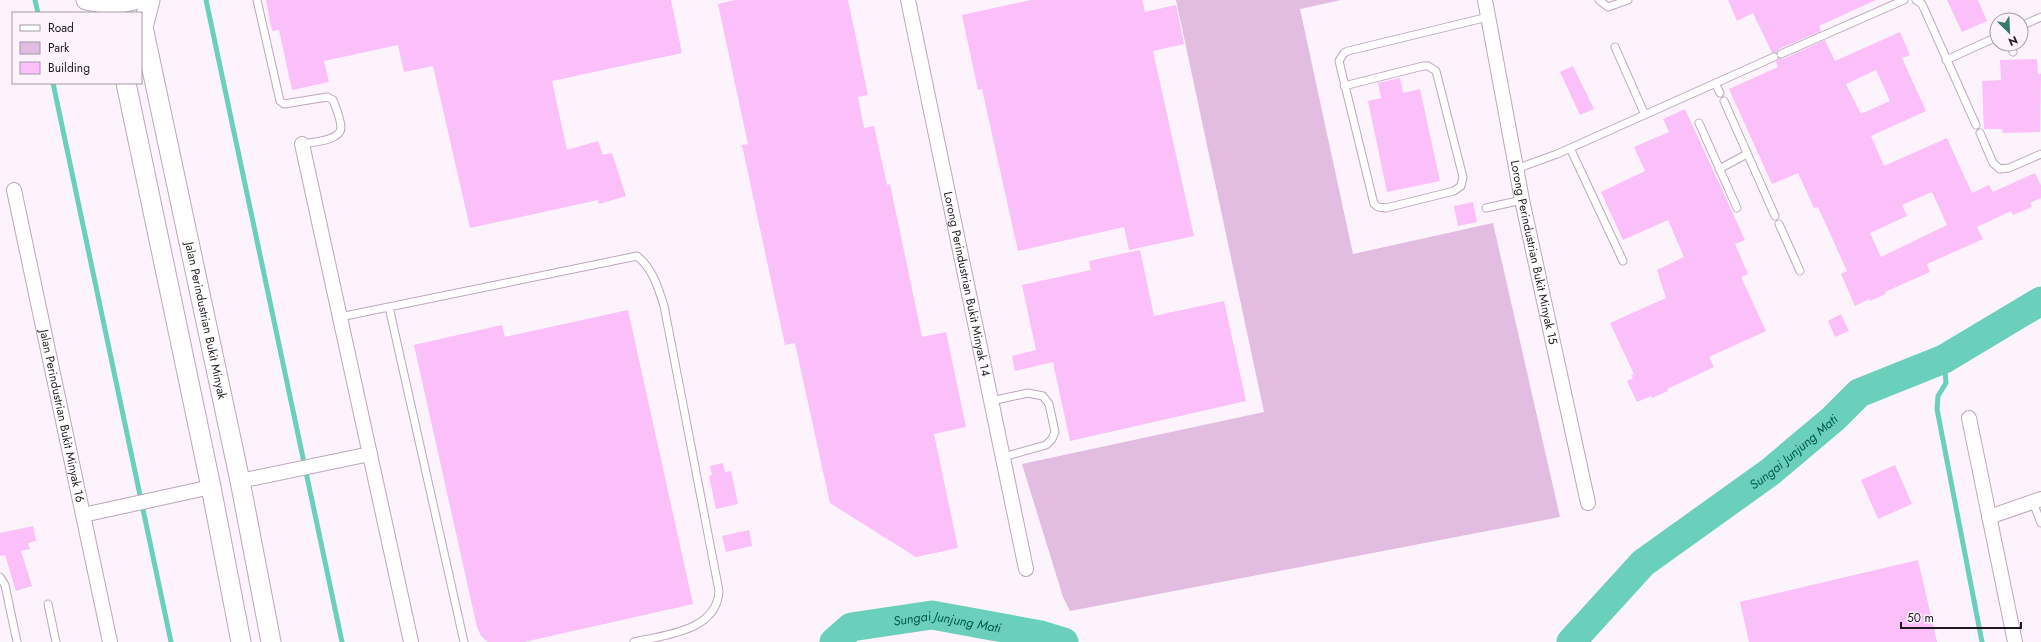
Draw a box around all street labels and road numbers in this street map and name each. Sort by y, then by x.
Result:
street label: Lorong Perindustrian Bukit Minyak 15 [1506,159,1562,346]
street label: Lorong Perindustrian Bukit Minyak 14 [939,190,995,378]
street label: Jalan Perindustrian Bukit Minyak [180,238,231,401]
street label: Jalan Perindustrian Bukit Minyak 16 [34,326,89,504]

